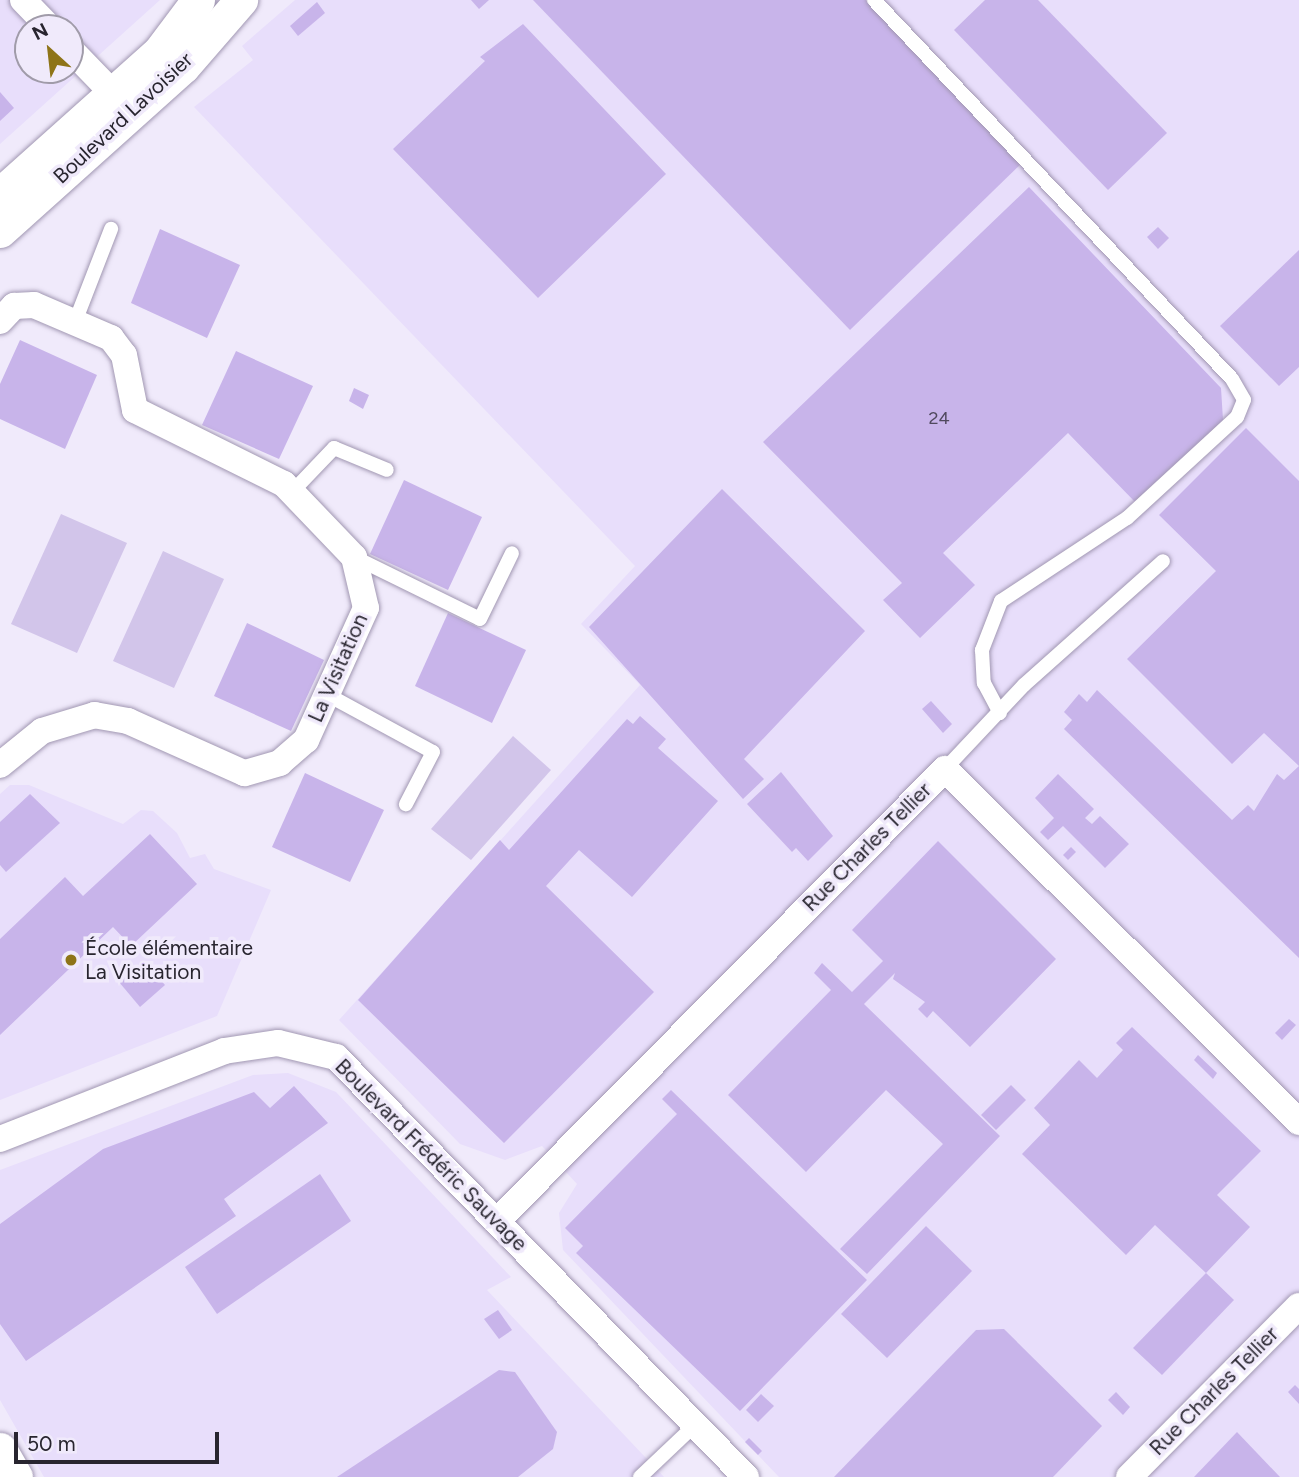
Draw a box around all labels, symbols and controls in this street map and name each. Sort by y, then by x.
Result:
north arrow [14,14,84,84]
text: N [28,18,52,45]
street label: Boulevard Lavoisier [48,47,198,189]
house number: 24 [928,407,950,429]
street label: La Visitation [303,610,373,726]
street label: Rue Charles Tellier [797,777,937,917]
place label: École élémentaire La Visitation [85,935,253,985]
marker: École élémentaire La Visitation [63,952,79,968]
street label: Boulevard Frédéric Sauvage [330,1054,532,1256]
street label: Rue Charles Tellier [1144,1321,1284,1461]
scale bar [18,1418,222,1462]
text: 50 m [27,1431,76,1456]

